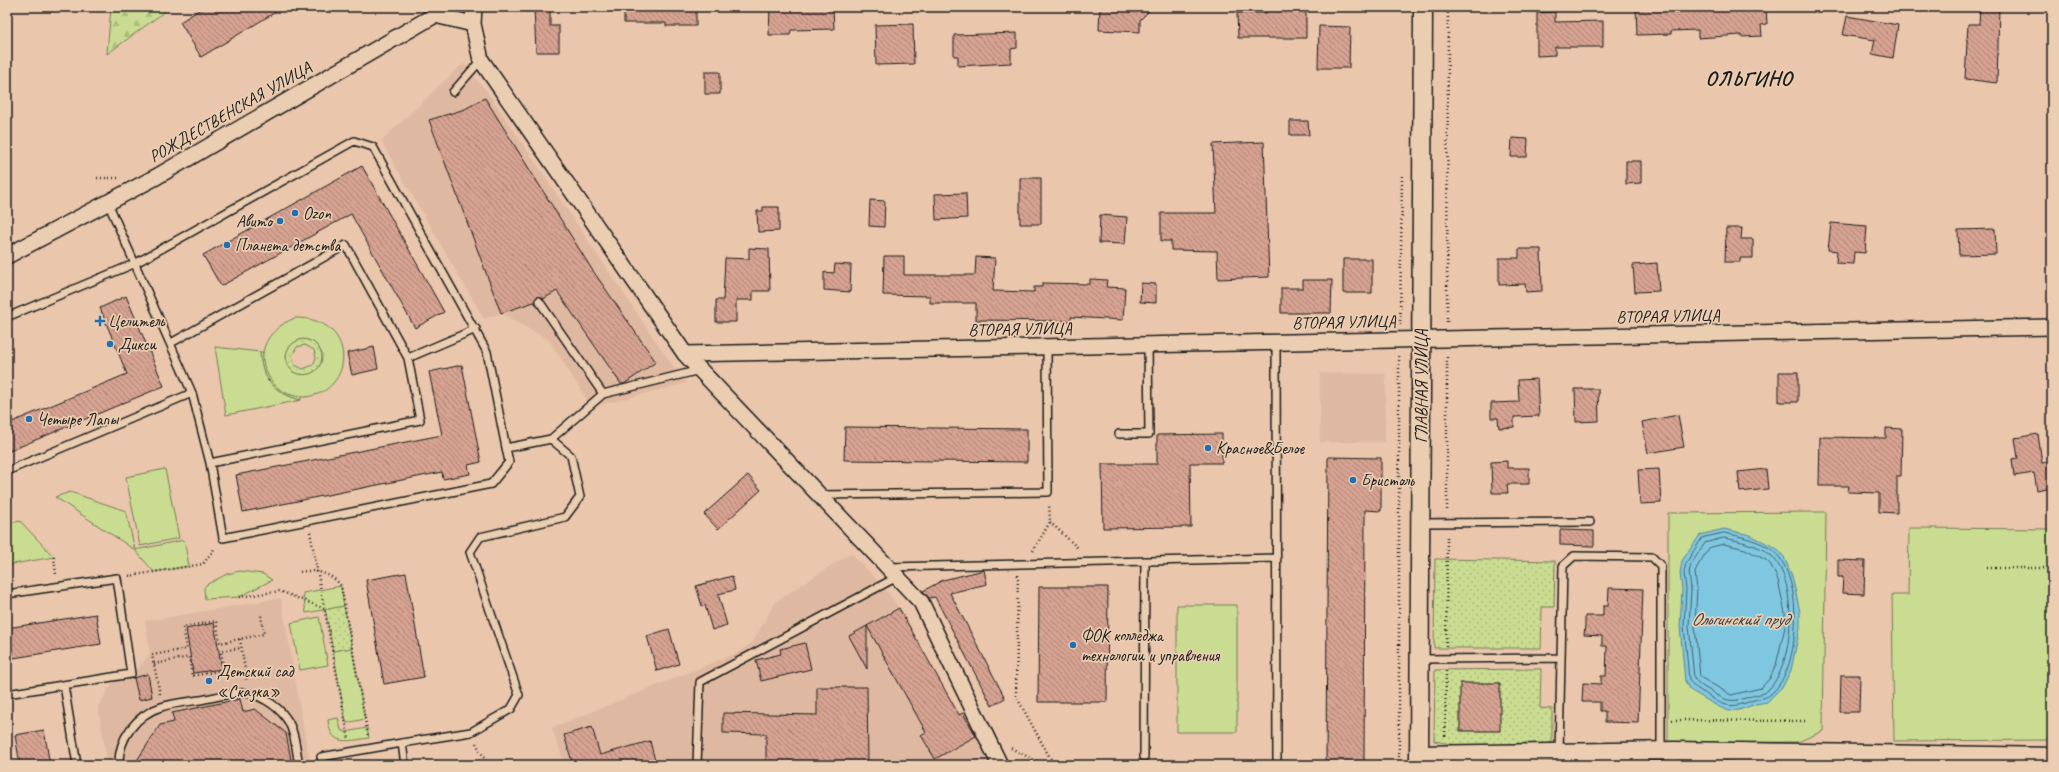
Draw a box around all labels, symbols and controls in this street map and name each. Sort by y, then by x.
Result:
street label: РОЖДЕСТВЕНСКАЯ УЛИЦА [145,57,315,167]
district label: ОЛЬГИНО [1706,65,1795,91]
place label: Ozon [303,203,331,224]
marker: Ozon [290,208,300,218]
place label: Авито [236,211,274,232]
marker: Авито [275,216,285,226]
place label: Планета детства [235,235,341,256]
marker: Планета детства [222,240,232,250]
street label: ВТОРАЯ УЛИЦА [1616,305,1720,327]
place label: Целитель [108,311,166,332]
street label: ВТОРАЯ УЛИЦА [1292,311,1396,333]
marker: Целитель [95,316,105,326]
street label: ВТОРАЯ УЛИЦА [968,318,1072,340]
street label: ГЛАВНАЯ УЛИЦА [1411,329,1432,443]
place label: Дикси [118,334,157,355]
marker: Дикси [105,339,115,349]
place label: Четыре Лапы [37,409,120,430]
marker: Четыре Лапы [24,414,34,424]
place label: Красное&Белое [1216,438,1305,459]
marker: Красное&Белое [1203,443,1213,453]
place label: Бристоль [1361,470,1415,491]
marker: Бристоль [1348,475,1358,485]
water label: Ольгинский пруд [1691,608,1793,630]
place label: ФОК колледжа технологии и управления [1081,625,1221,666]
marker: ФОК колледжа технологии и управления [1068,640,1078,650]
place label: Детский сад «Сказка» [217,661,295,703]
marker: Детский сад «Сказка» [204,676,214,686]

